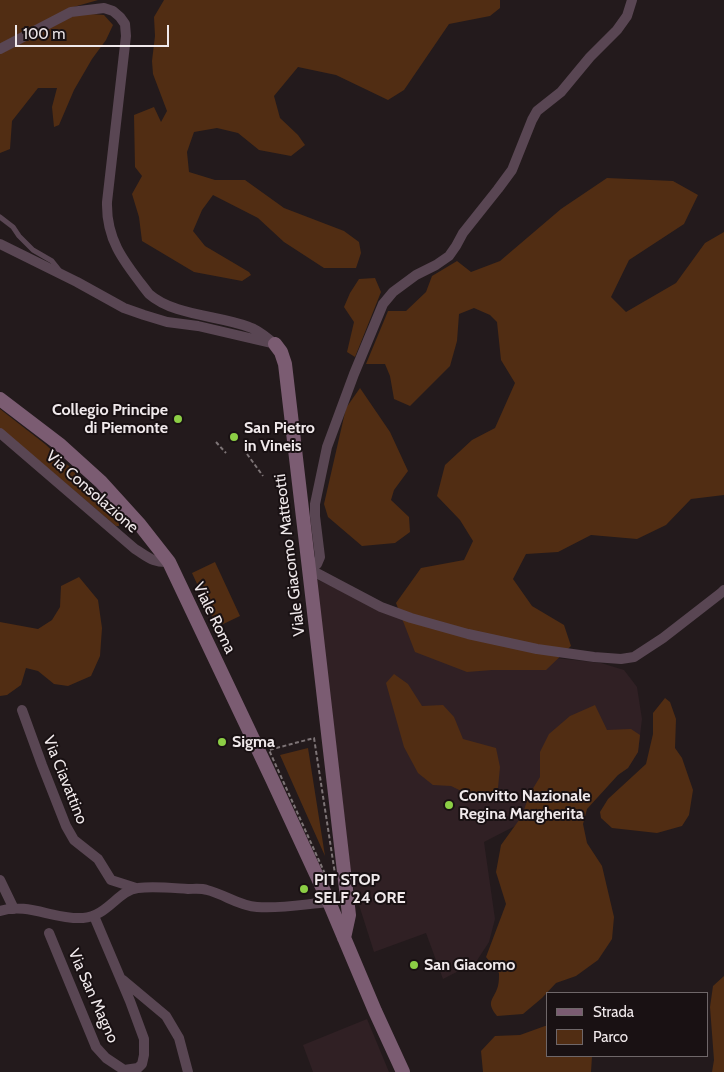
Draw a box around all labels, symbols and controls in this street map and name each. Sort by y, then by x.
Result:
scale bar [18,15,171,47]
text: 100 m [23,25,65,43]
place label: Collegio Principe di Piemonte [52,400,168,438]
marker: Collegio Principe di Piemonte [172,413,184,425]
place label: San Pietro in Vineis [244,418,315,456]
marker: San Pietro in Vineis [228,431,240,443]
street label: Via Consolazione [42,447,142,537]
street label: Viale Giacomo Matteotti [271,473,309,637]
street label: Viale Roma [189,579,239,657]
place label: Sigma [232,732,275,752]
street label: Via Ciavattino [39,733,91,827]
marker: Sigma [216,736,228,748]
place label: Convitto Nazionale Regina Margherita [459,786,591,824]
marker: Convitto Nazionale Regina Margherita [443,799,455,811]
place label: PIT STOP SELF 24 ORE [314,870,406,908]
marker: PIT STOP SELF 24 ORE [298,883,310,895]
street label: Via San Magno [64,946,122,1046]
place label: San Giacomo [424,955,515,975]
marker: San Giacomo [408,959,420,971]
legend [546,992,709,1057]
text: Strada [593,1003,634,1021]
text: Parco [593,1028,628,1046]

